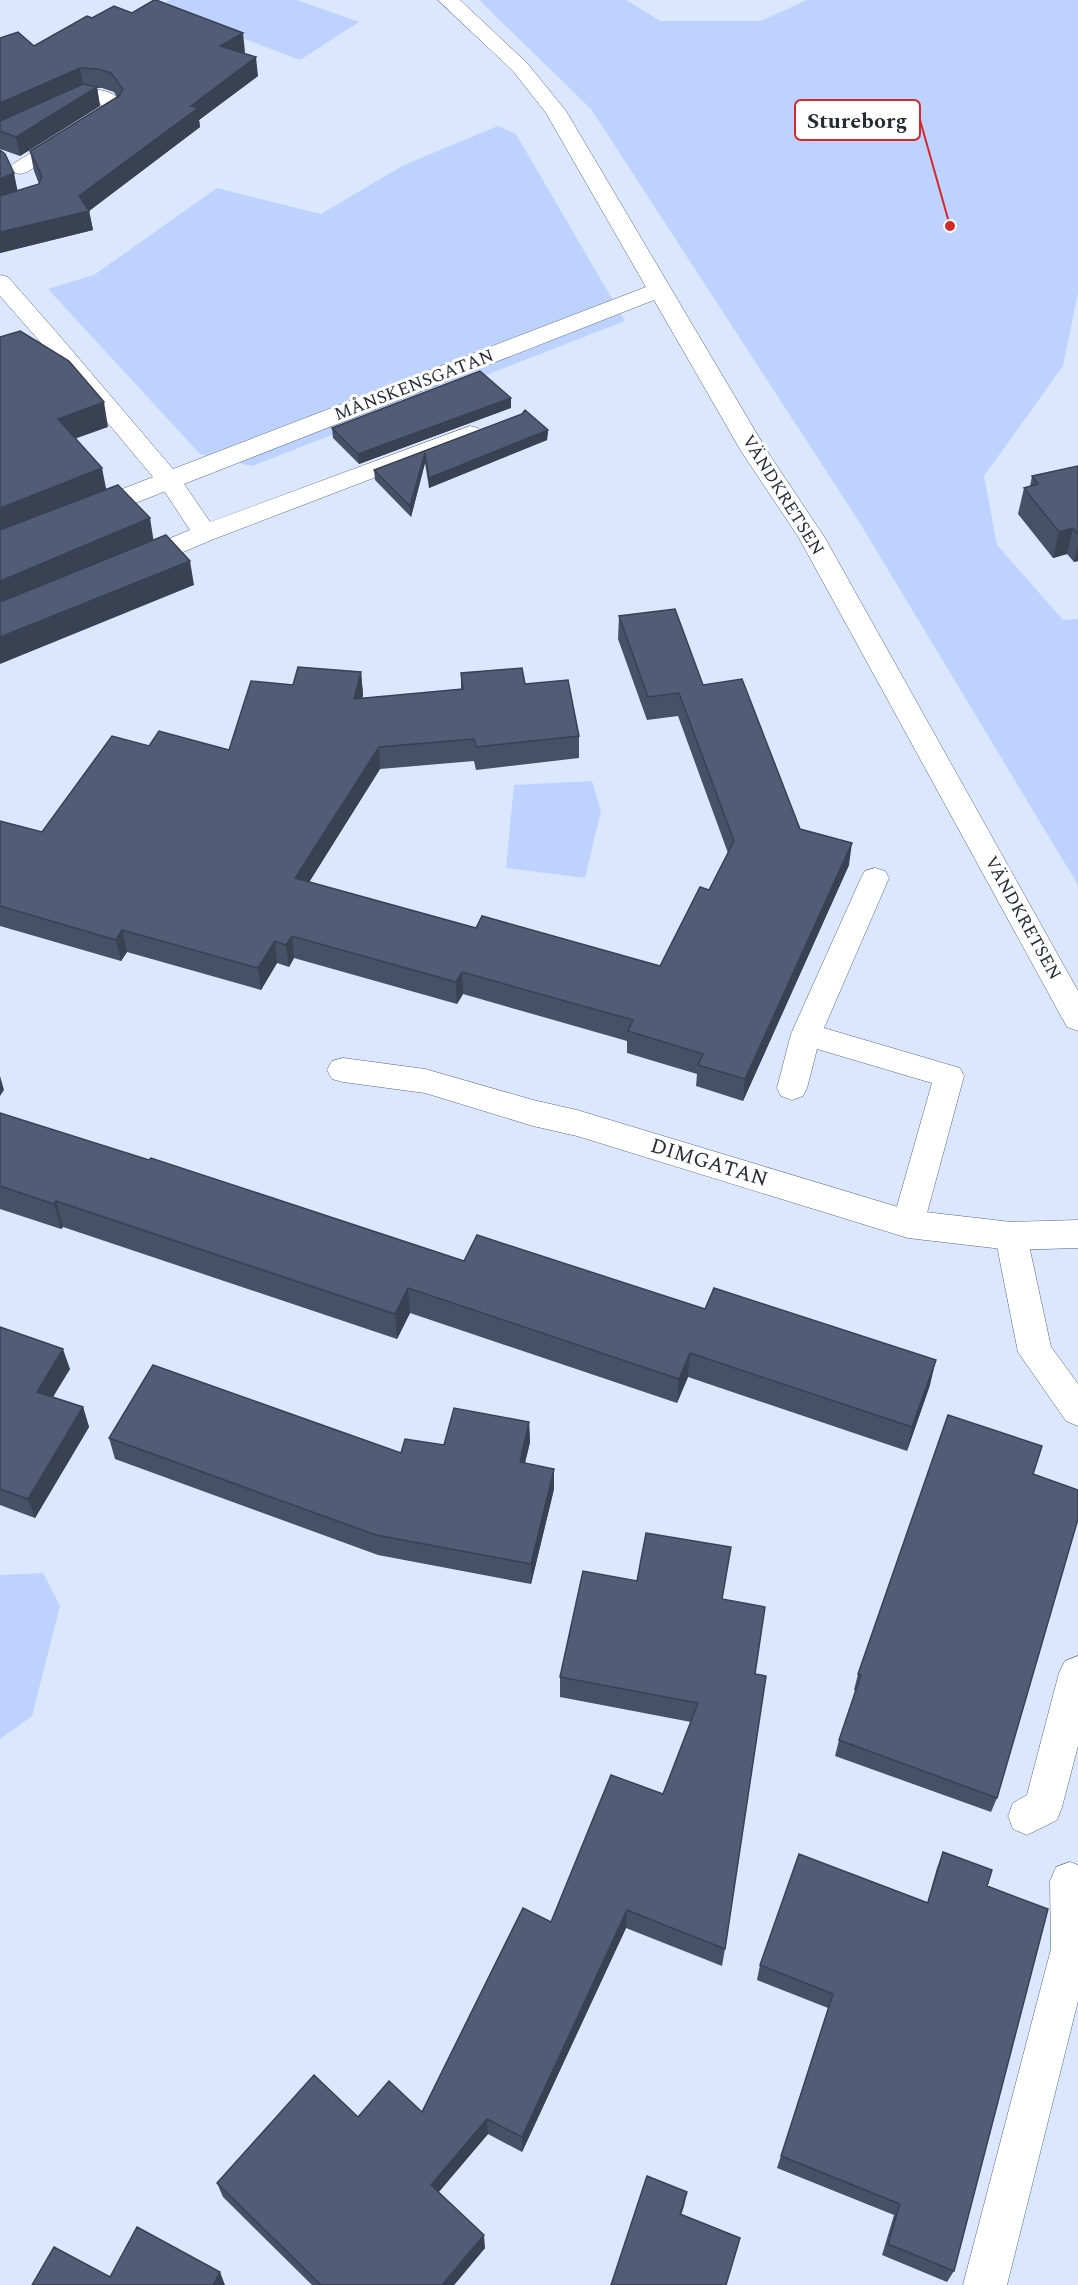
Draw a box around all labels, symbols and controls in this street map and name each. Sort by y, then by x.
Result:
callout: Stureborg [795,100,920,140]
text: Stureborg [807,105,907,138]
street label: MÅNSKENSGATAN [330,342,498,428]
street label: VÄNDKRETSEN [735,429,831,561]
street label: VÄNDKRETSEN [978,851,1068,985]
street label: DIMGATAN [646,1130,772,1196]

